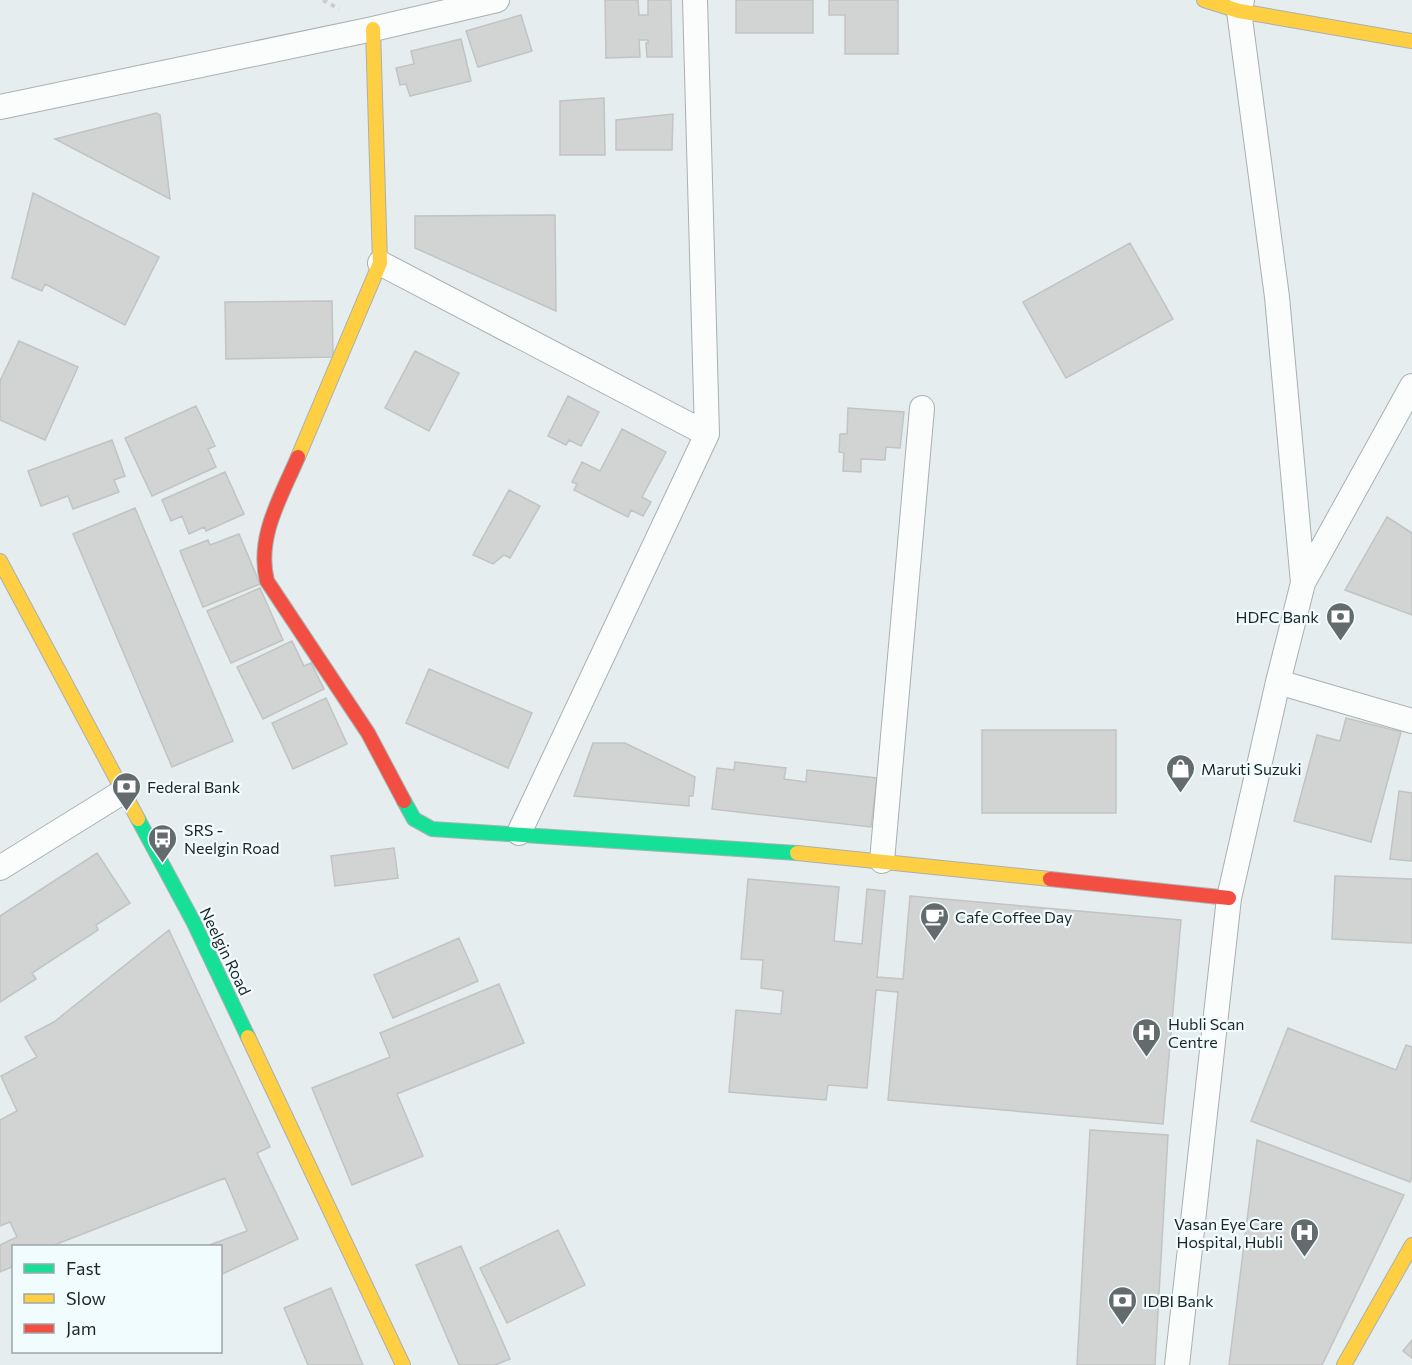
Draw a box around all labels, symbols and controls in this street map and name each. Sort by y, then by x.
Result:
bank icon: HDFC Bank [1324,600,1356,642]
place label: HDFC Bank [1235,607,1319,626]
shop icon: Maruti Suzuki [1164,752,1196,794]
place label: Maruti Suzuki [1201,759,1302,778]
bank icon: Federal Bank [110,770,142,812]
place label: Federal Bank [147,777,241,796]
place label: SRS - Neelgin Road [184,820,279,857]
bus stop icon: SRS - Neelgin Road [147,822,179,864]
cafe icon: Cafe Coffee Day [918,900,950,942]
street label: Neelgin Road [197,904,255,998]
place label: Cafe Coffee Day [955,907,1072,926]
place label: Hubli Scan Centre [1168,1014,1244,1051]
hospital icon: Hubli Scan Centre [1131,1016,1163,1058]
place label: Vasan Eye Care Hospital, Hubli [1174,1214,1283,1251]
hospital icon: Vasan Eye Care Hospital, Hubli [1288,1216,1320,1258]
legend [12,1245,222,1353]
text: Fast [66,1257,101,1279]
bank icon: IDBI Bank [1106,1284,1138,1326]
text: Slow [66,1287,106,1309]
place label: IDBI Bank [1143,1291,1214,1310]
text: Jam [66,1317,96,1339]

